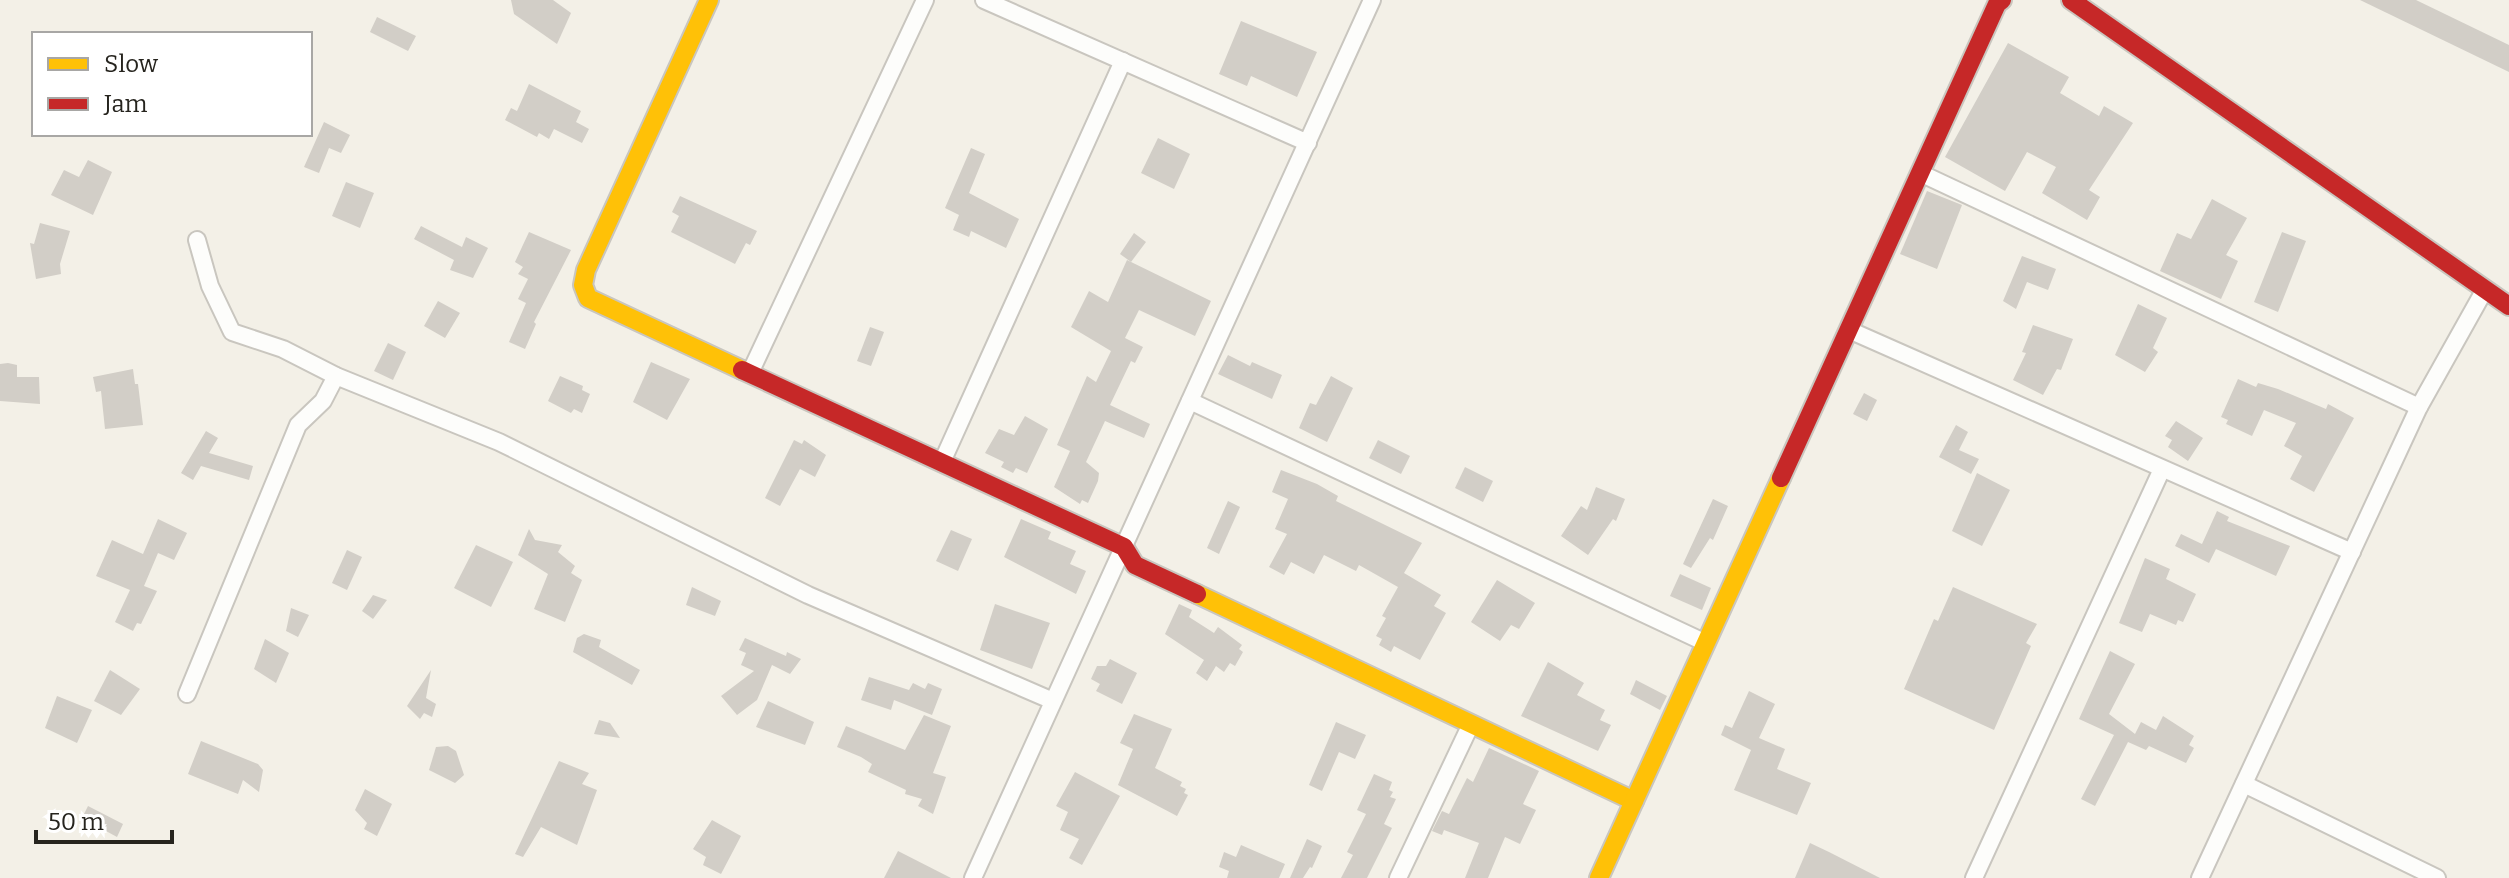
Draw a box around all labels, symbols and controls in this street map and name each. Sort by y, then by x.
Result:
legend [32,32,312,136]
text: Slow [104,50,159,78]
text: Jam [103,90,148,118]
scale bar [36,794,172,844]
text: 50 m [48,808,104,836]

